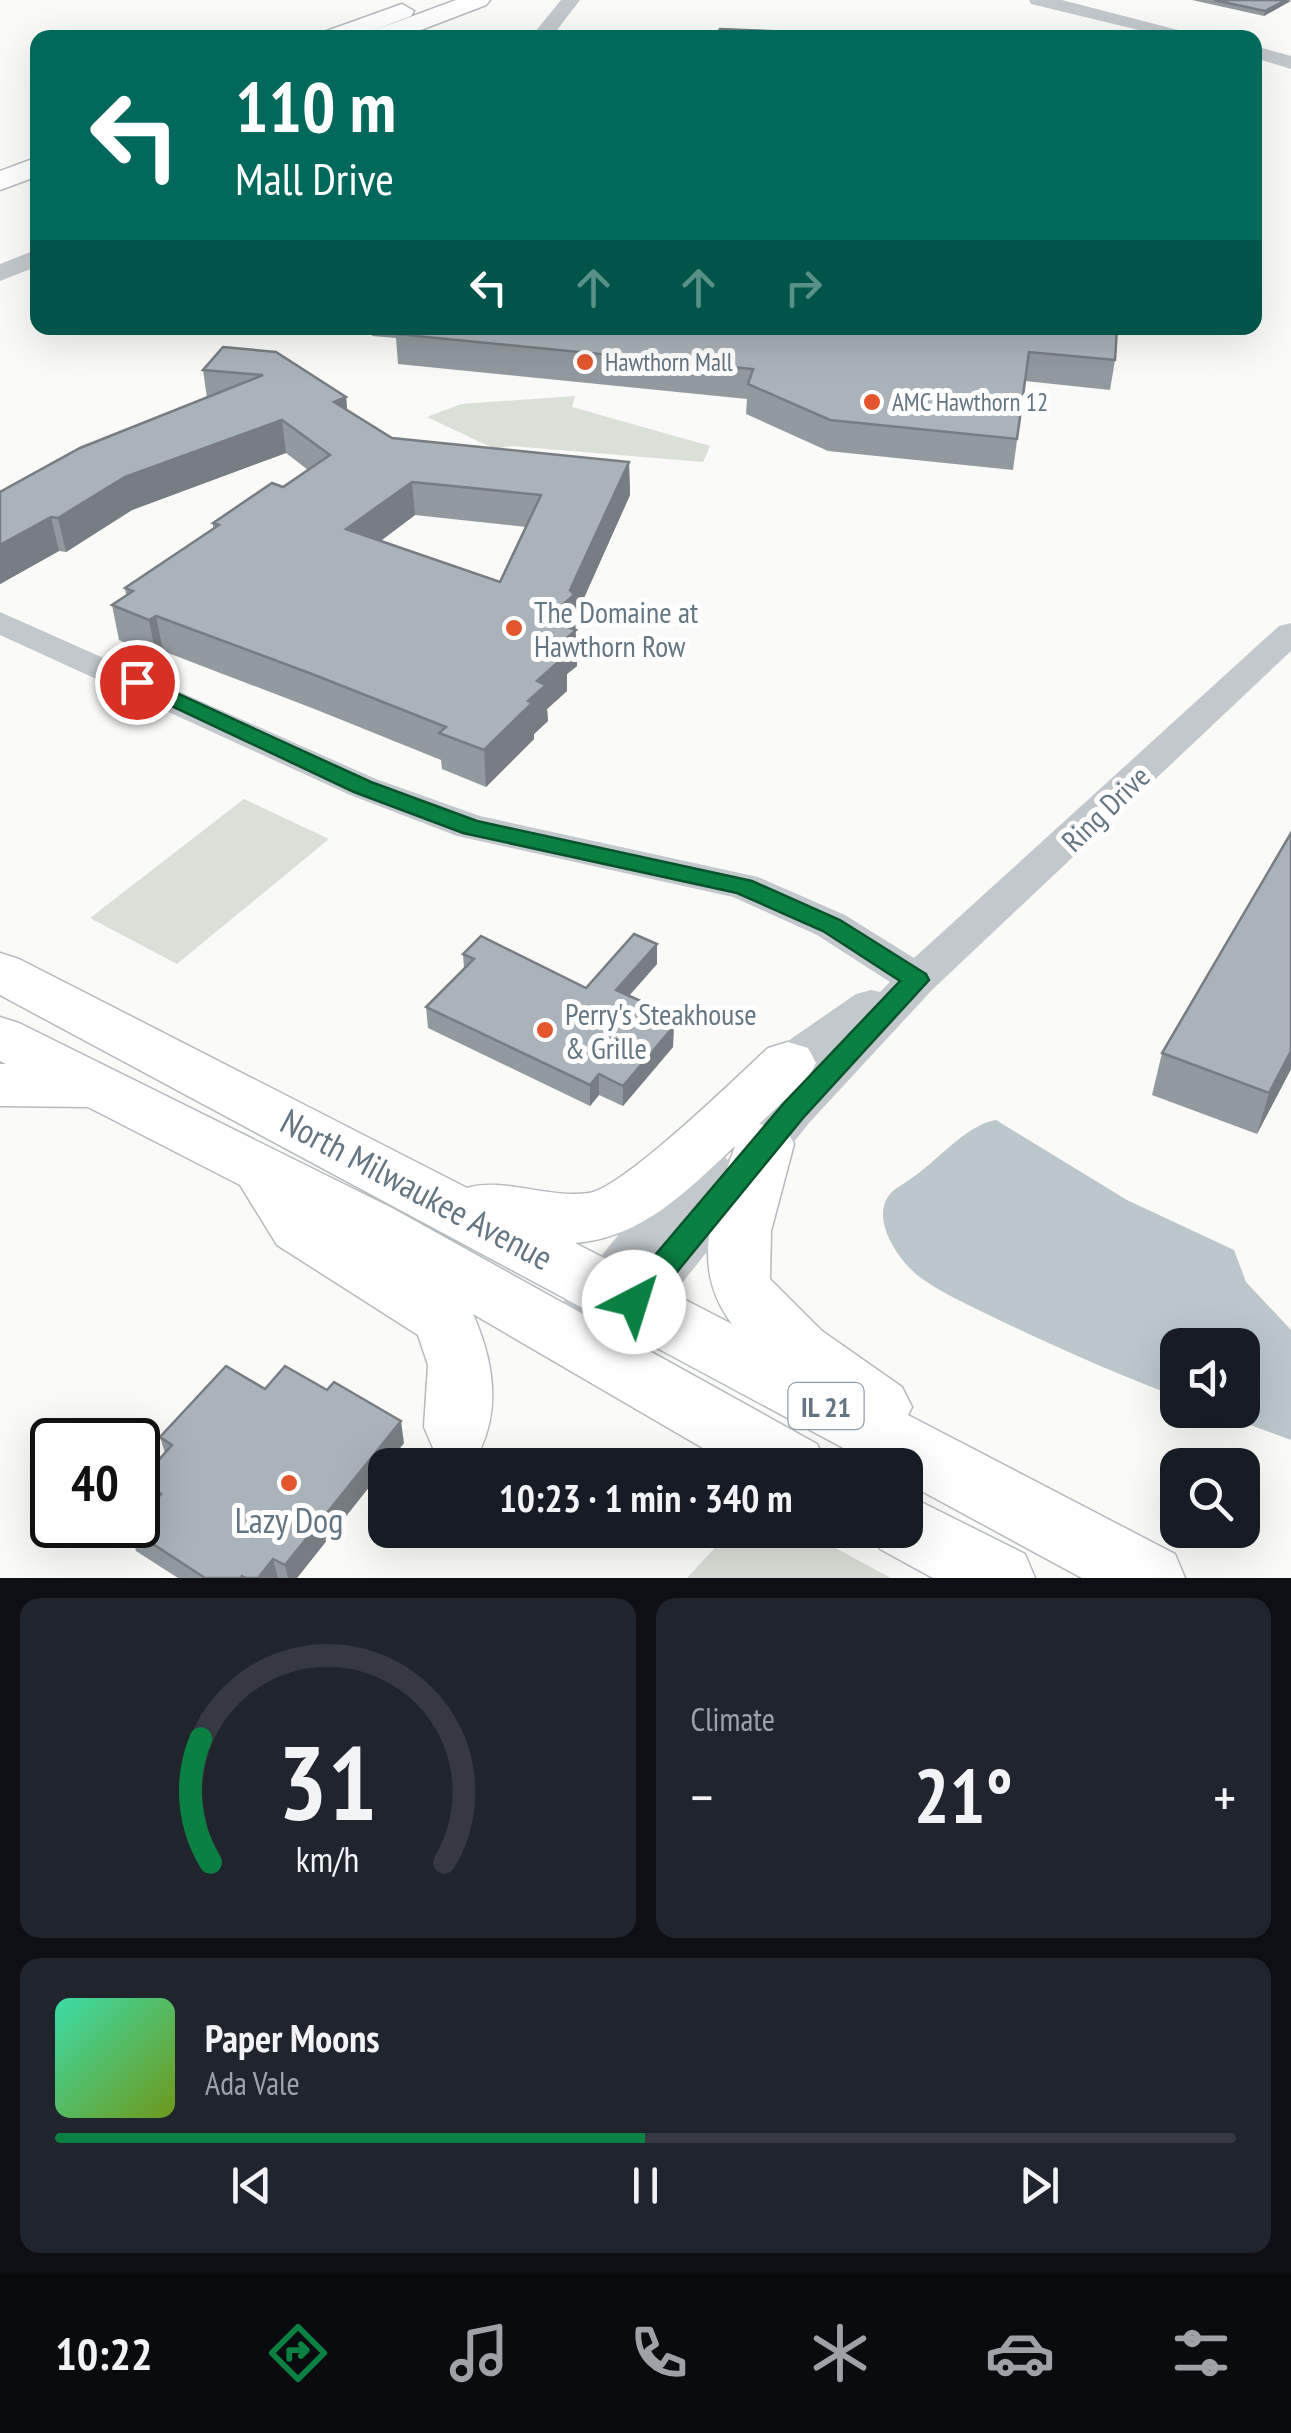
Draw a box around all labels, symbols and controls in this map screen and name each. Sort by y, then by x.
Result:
text: 110 m [235,61,396,151]
icon: left [70,70,200,200]
text: Mall Drive [235,149,394,207]
icon: left [461,260,516,315]
icon: ahead [566,260,621,315]
icon: ahead [671,260,726,315]
icon: right [776,260,831,315]
place label: Hawthorn Mall [605,346,733,378]
marker: Hawthorn Mall [574,351,596,373]
place label: AMC Hawthorn 12 [892,386,1048,418]
marker: AMC Hawthorn 12 [861,391,883,413]
place label: The Domaine at Hawthorn Row [534,592,699,665]
marker: The Domaine at Hawthorn Row [503,617,525,639]
pin [95,640,180,725]
icon: arrive [110,655,165,710]
street label: Ring Drive [1053,756,1157,860]
place label: Perry's Steakhouse & Grille [565,994,757,1067]
marker: Perry's Steakhouse & Grille [534,1019,556,1041]
street label: North Milwaukee Avenue [273,1098,561,1280]
position arrow [582,1250,686,1354]
map controls [1160,1328,1260,1548]
button: sound [1160,1328,1260,1428]
road number: IL 21 [788,1383,864,1429]
speed limit sign: 40 [30,1418,160,1548]
button: search [1160,1448,1260,1548]
marker: Lazy Dog [278,1472,300,1494]
text: 10:23 · 1 min · 340 m [499,1473,792,1522]
place label: Lazy Dog [235,1497,343,1543]
text: Climate [691,1698,775,1740]
text: 31 [278,1714,377,1849]
text: 21° [914,1747,1013,1844]
text: − [691,1761,713,1832]
text: + [1213,1761,1236,1832]
text: km/h [296,1836,359,1882]
text: Paper Moons [205,2013,380,2062]
text: Ada Vale [205,2062,300,2104]
icon: previous [224,2158,279,2213]
icon: pause [618,2158,673,2213]
icon: next [1012,2158,1067,2213]
icon: directions [263,2318,333,2388]
icon: music [444,2318,514,2388]
icon: phone [624,2318,694,2388]
icon: climate [805,2318,875,2388]
icon: car [985,2318,1055,2388]
icon: filters [1166,2318,1236,2388]
text: 10:22 [55,2324,153,2382]

